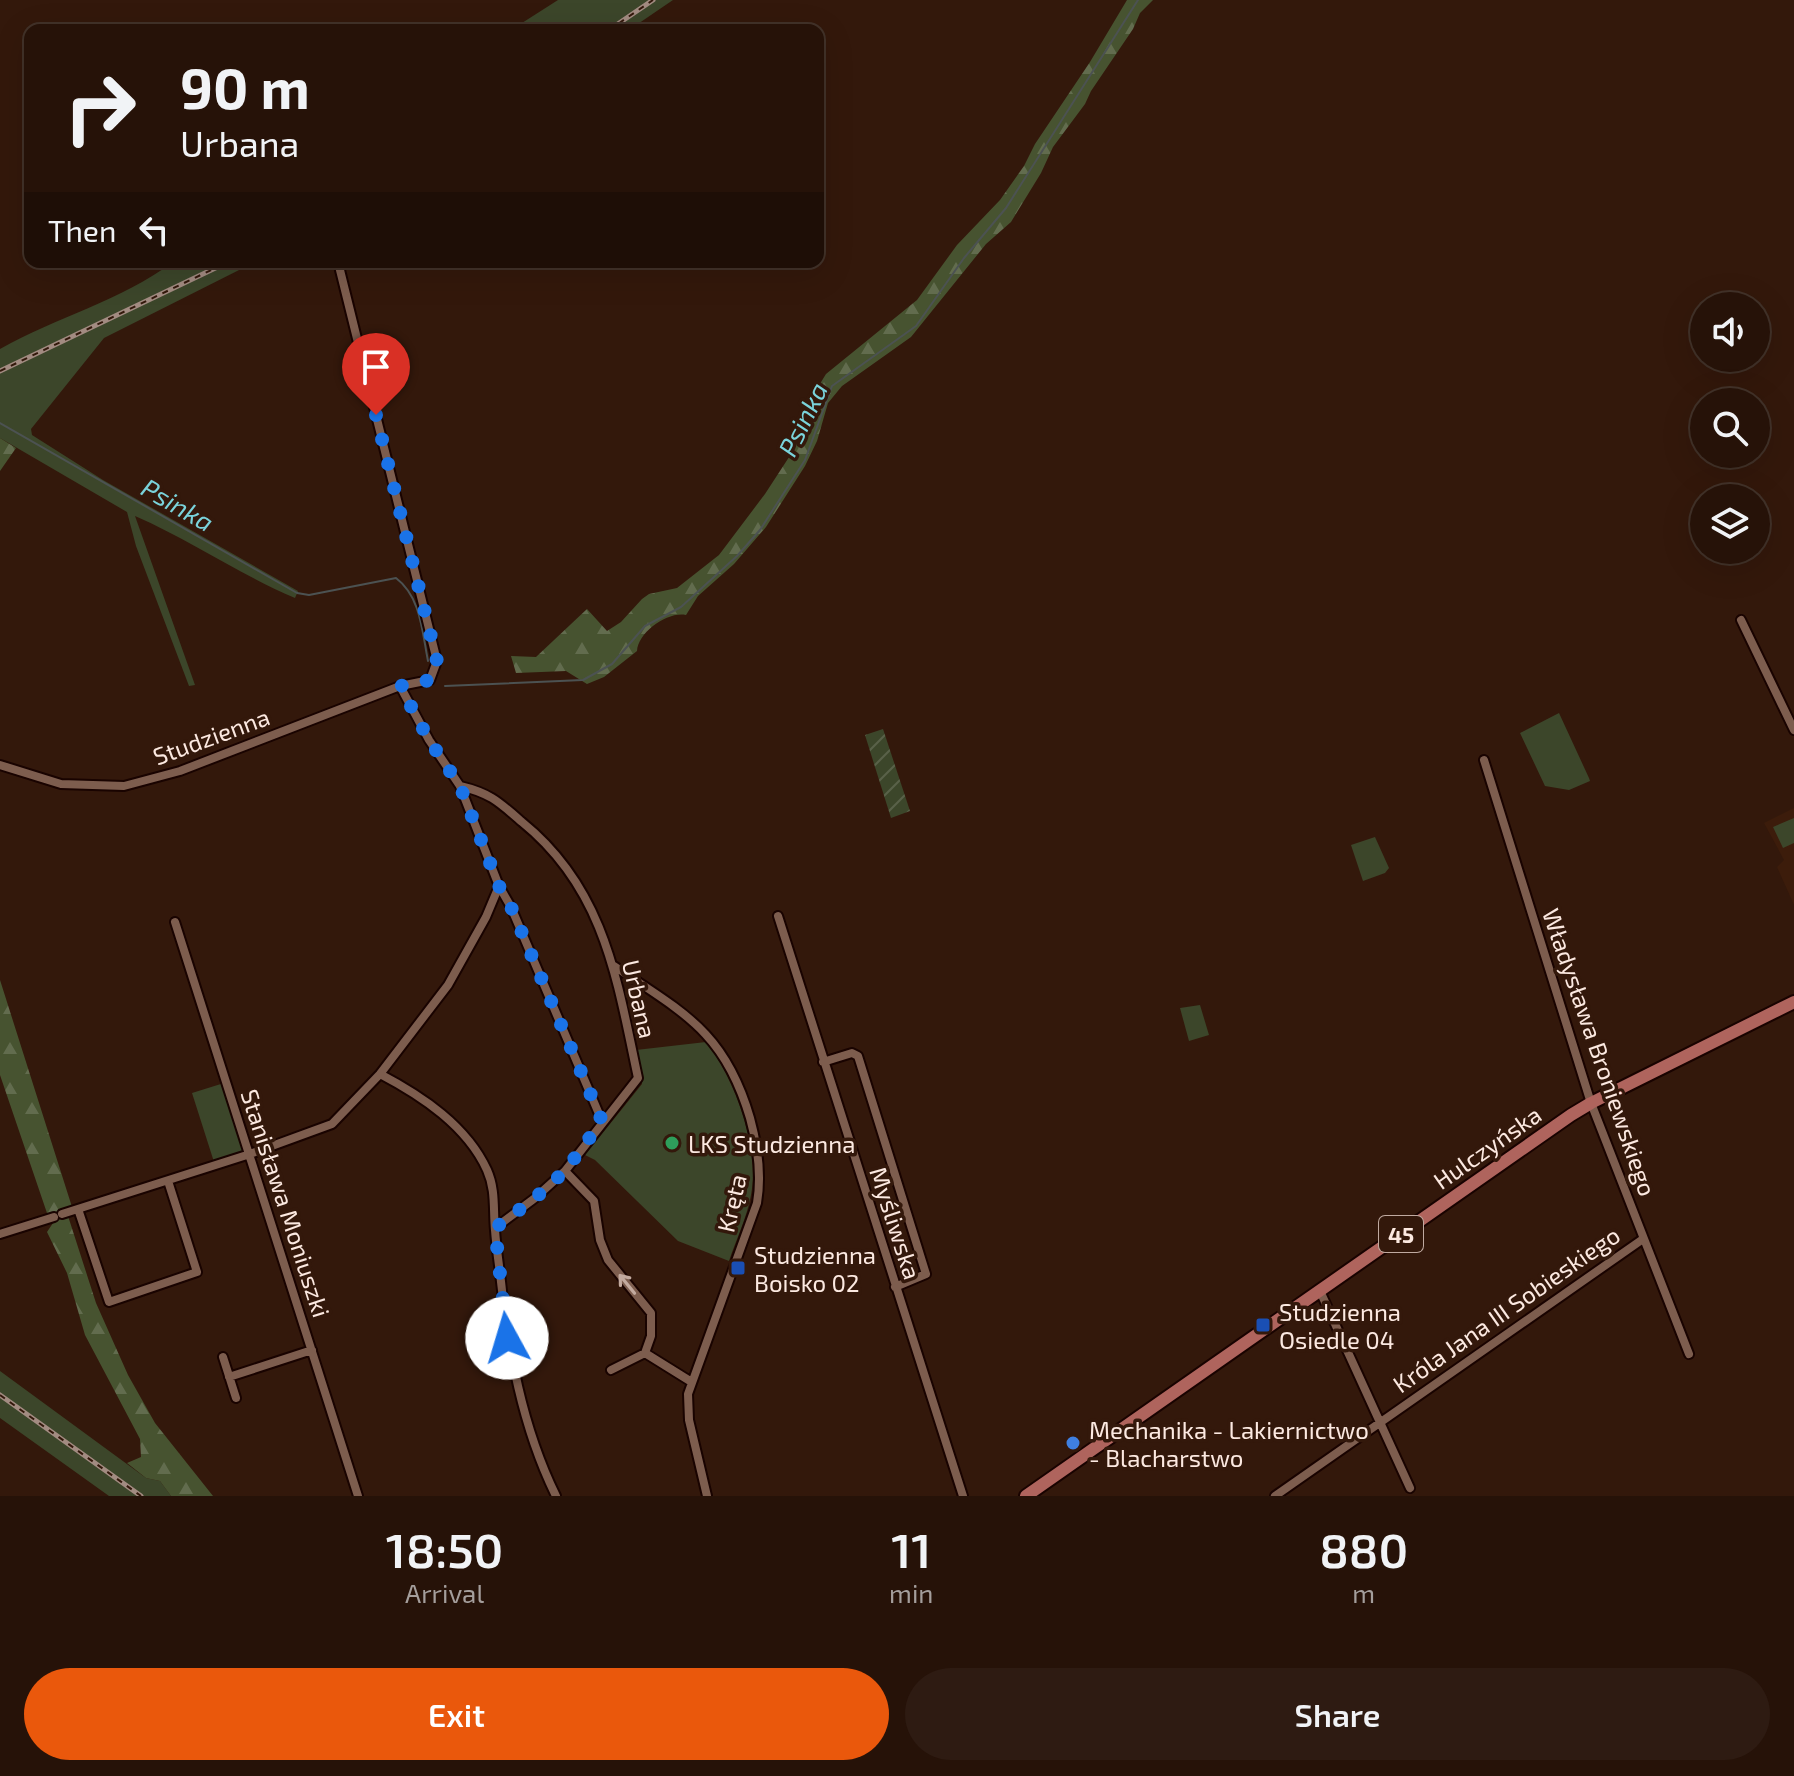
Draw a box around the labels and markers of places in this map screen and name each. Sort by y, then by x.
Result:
pin [342,333,410,415]
place label: LKS Studzienna [688,1129,855,1158]
marker: LKS Studzienna [663,1134,681,1152]
place label: Studzienna Boisko 02 [754,1240,876,1297]
marker: Studzienna Boisko 02 [729,1259,747,1277]
place label: Studzienna Osiedle 04 [1279,1297,1401,1354]
marker: Studzienna Osiedle 04 [1254,1316,1272,1334]
place label: Mechanika - Lakiernictwo - Blacharstwo [1089,1415,1369,1472]
marker: Mechanika - Lakiernictwo - Blacharstwo [1064,1434,1082,1452]

